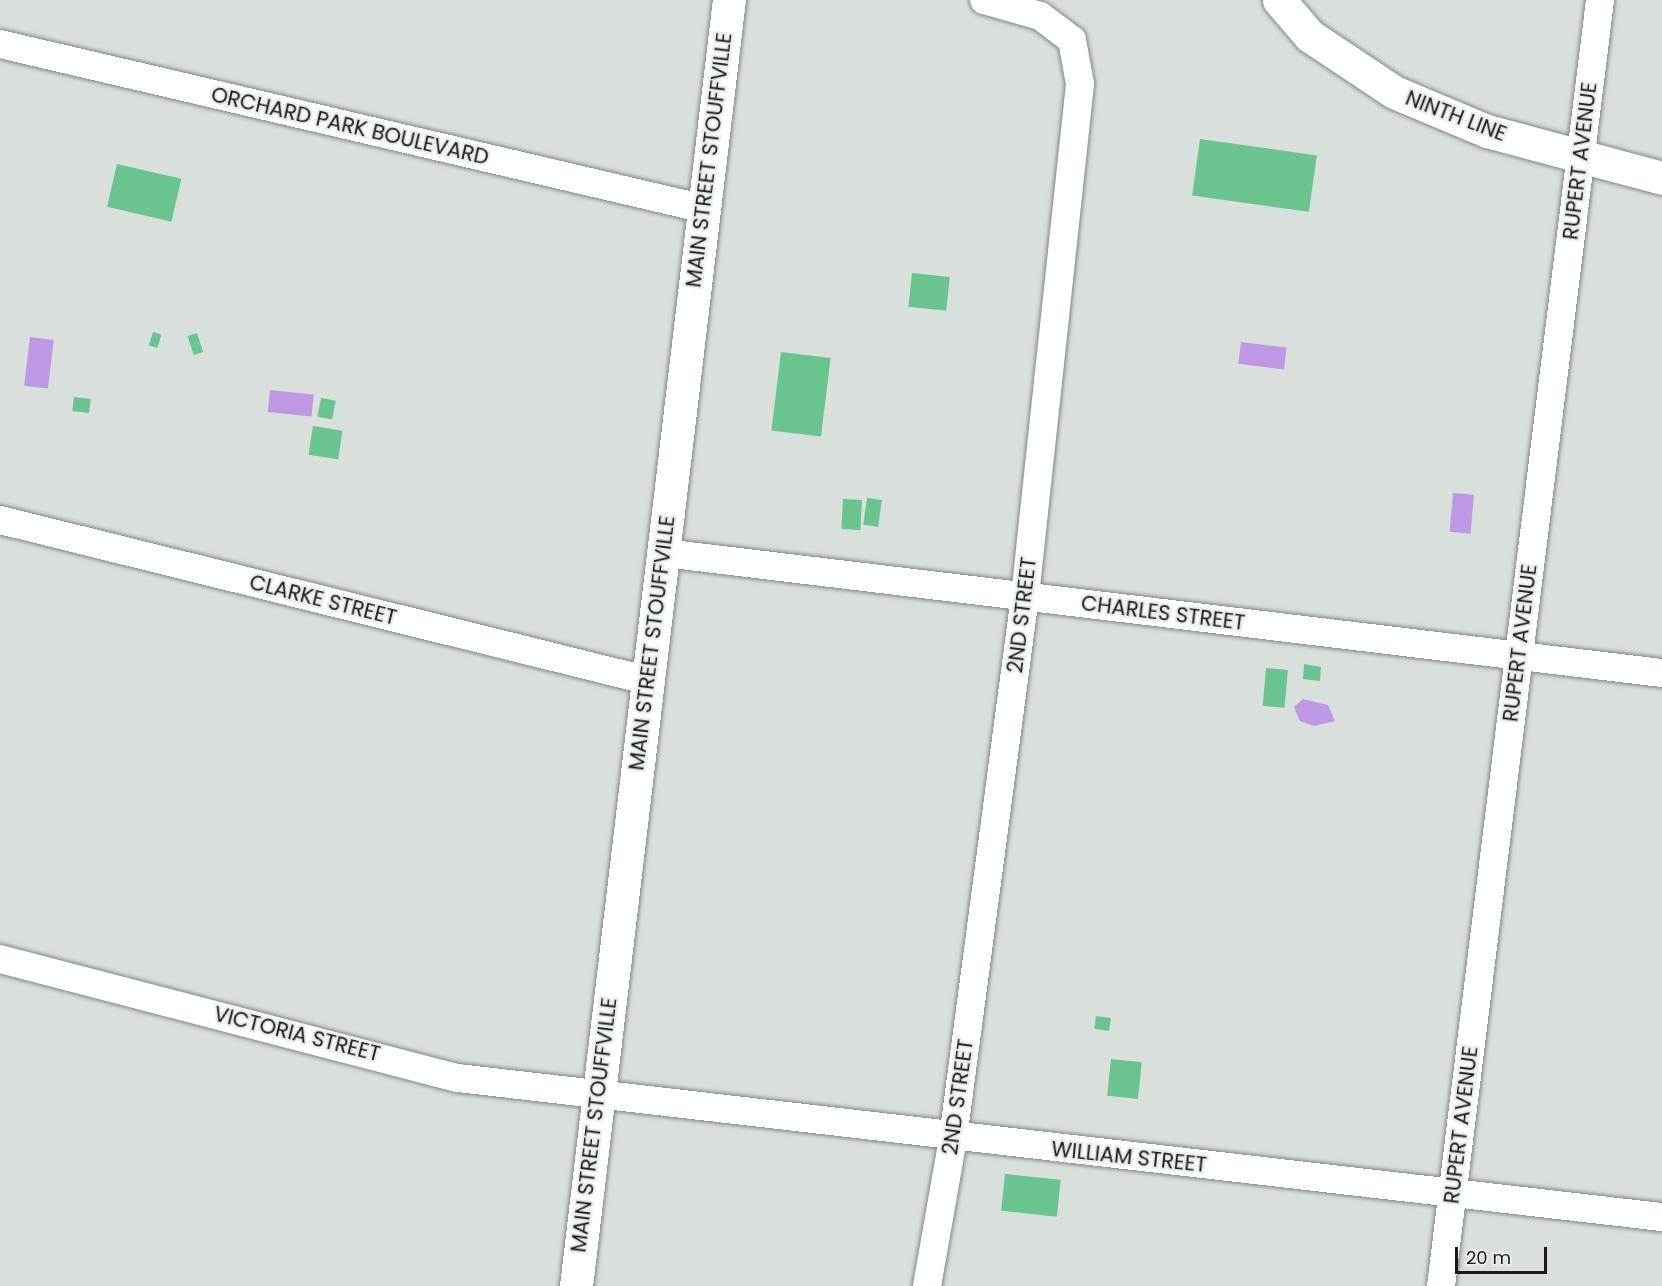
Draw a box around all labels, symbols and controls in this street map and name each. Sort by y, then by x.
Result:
street label: MAIN STREET STOUFFVILLE [681,31,737,289]
street label: RUPERT AVENUE [1558,81,1602,241]
street label: ORCHARD PARK BOULEVARD [209,82,491,170]
street label: NINTH LINE [1402,85,1510,147]
street label: MAIN STREET STOUFFVILLE [624,514,680,772]
street label: 2ND STREET [1002,556,1042,674]
street label: RUPERT AVENUE [1498,563,1542,723]
street label: CLARKE STREET [247,570,399,630]
street label: CHARLES STREET [1080,590,1246,636]
street label: MAIN STREET STOUFFVILLE [566,996,622,1254]
street label: VICTORIA STREET [211,1001,383,1067]
street label: 2ND STREET [937,1037,979,1157]
street label: RUPERT AVENUE [1439,1045,1483,1205]
street label: WILLIAM STREET [1050,1136,1208,1178]
scale bar [1458,1235,1550,1273]
text: 20 m [1466,1245,1511,1270]

